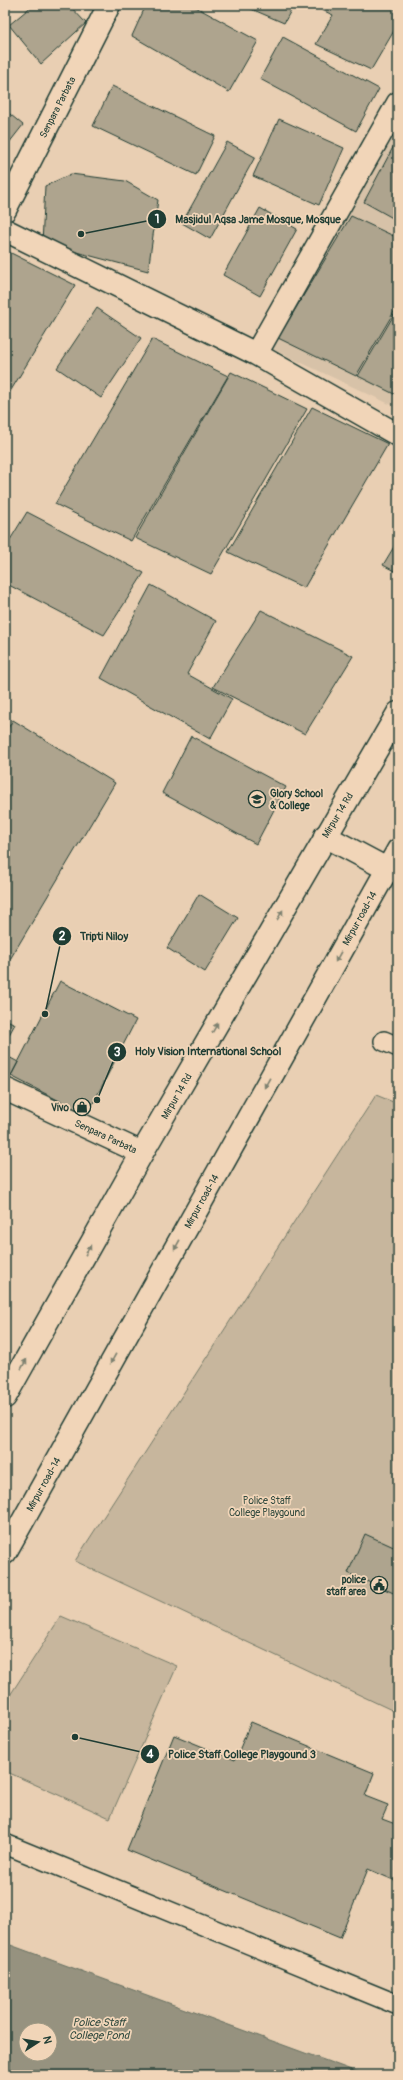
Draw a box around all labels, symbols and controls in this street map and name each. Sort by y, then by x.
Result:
street label: Senpara Parbata [37,74,79,140]
callout: Masjidul Aqsa Jame Mosque, Mosque [147,208,349,231]
text: 1 [155,212,159,227]
text: Masjidul Aqsa Jame Mosque, Mosque [175,213,341,226]
place label: Glory School & College [270,788,323,812]
school or university icon: Glory School & College [247,789,267,809]
street label: Mirpur 14 Rd [320,791,356,840]
street label: Mirpur road-14 [340,889,380,948]
one-way arrow [276,909,283,921]
callout: Tripti Niloy [52,925,136,948]
text: 2 [59,929,66,944]
text: Tripti Niloy [79,930,128,943]
one-way arrow [334,951,341,963]
one-way arrow [212,1022,219,1034]
callout: Holy Vision International School [107,1040,290,1063]
text: 3 [114,1045,121,1060]
text: Holy Vision International School [135,1045,282,1058]
street label: Mirpur 14 Rd [159,1072,195,1121]
one-way arrow [264,1077,271,1089]
shop icon: Vivo [72,1097,92,1117]
place label: Vivo [51,1102,70,1114]
street label: Senpara Parbata [73,1117,139,1157]
street label: Mirpur road-14 [182,1172,222,1231]
one-way arrow [173,1239,180,1251]
one-way arrow [84,1244,91,1256]
one-way arrow [110,1353,117,1364]
one-way arrow [21,1358,28,1369]
street label: Mirpur road-14 [24,1455,64,1514]
park label: Police Staff College Playgound [229,1495,305,1519]
place label: police staff area [327,1574,367,1598]
public building icon: police staff area [369,1575,389,1595]
callout: Police Staff College Playgound 3 [140,1742,324,1765]
text: 4 [146,1747,154,1762]
text: Police Staff College Playgound 3 [168,1748,316,1761]
water label: Police Staff College Pond [69,2016,131,2042]
north arrow [18,2022,58,2062]
text: N [40,2035,55,2046]

